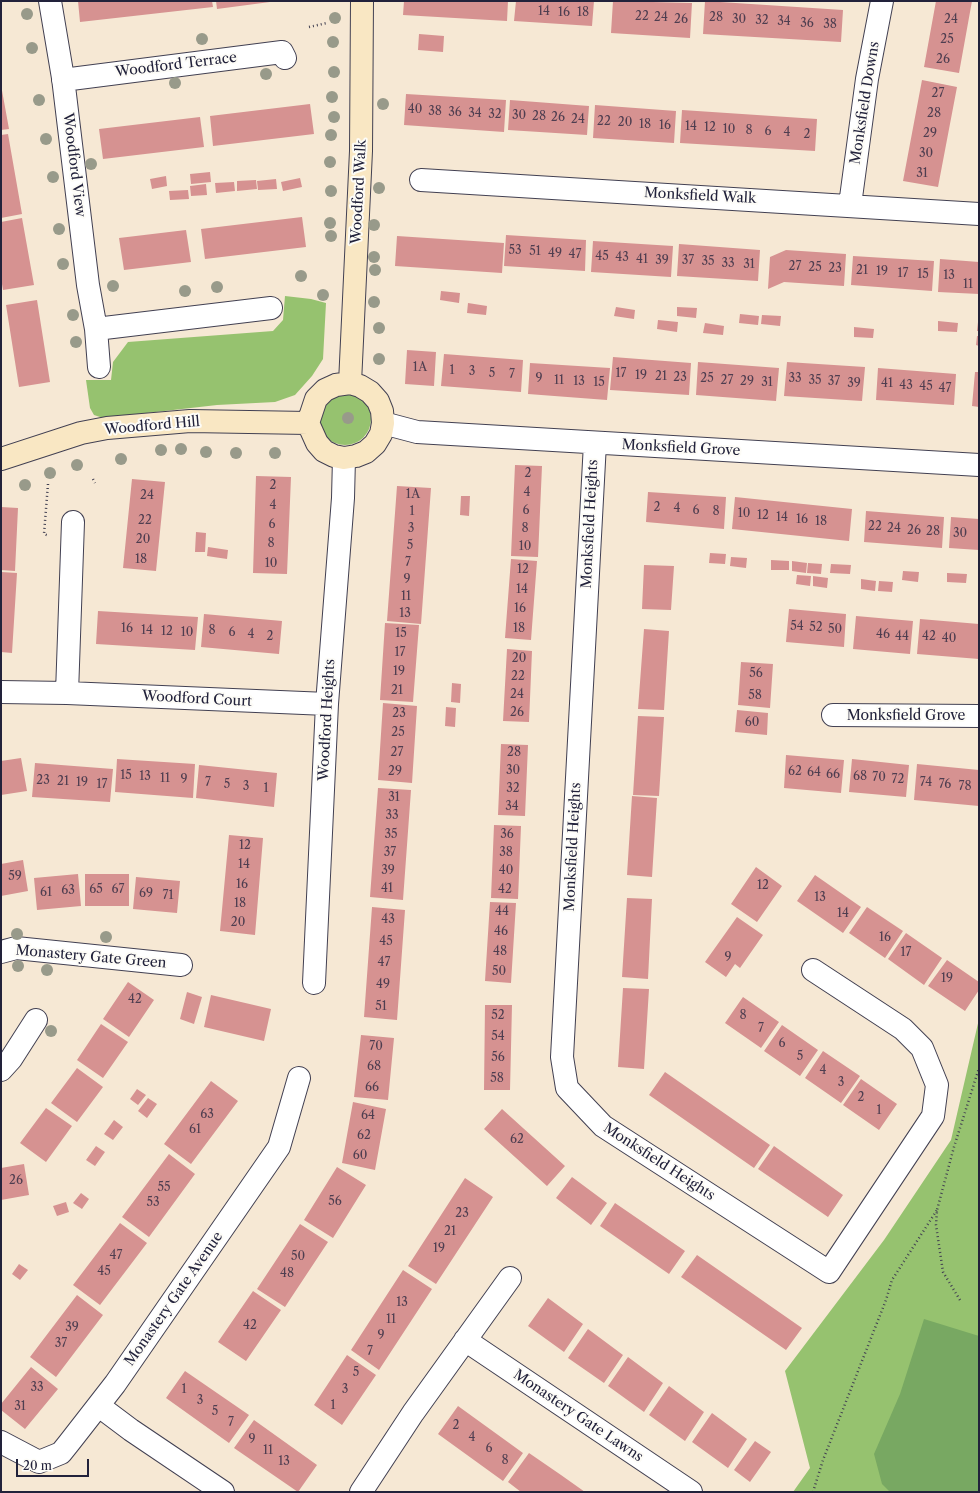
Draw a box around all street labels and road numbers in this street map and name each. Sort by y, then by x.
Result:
street label: Monksfield Downs [847,40,883,166]
street label: Woodford Terrace [114,49,238,81]
street label: Woodford View [59,112,89,218]
street label: Woodford Walk [348,139,370,245]
street label: Monksfield Walk [644,185,756,207]
street label: Woodford Hill [104,413,200,439]
street label: Monksfield Grove [621,437,741,459]
street label: Monksfield Heights [578,459,602,589]
street label: Woodford Heights [315,659,339,781]
street label: Woodford Court [142,688,252,710]
street label: Monksfield Grove [847,708,965,724]
street label: Monksfield Heights [561,782,585,912]
street label: Monastery Gate Green [15,942,167,972]
street label: Monksfield Heights [600,1120,718,1204]
street label: Monastery Gate Avenue [121,1229,227,1369]
street label: Monastery Gate Lawns [510,1366,646,1466]

